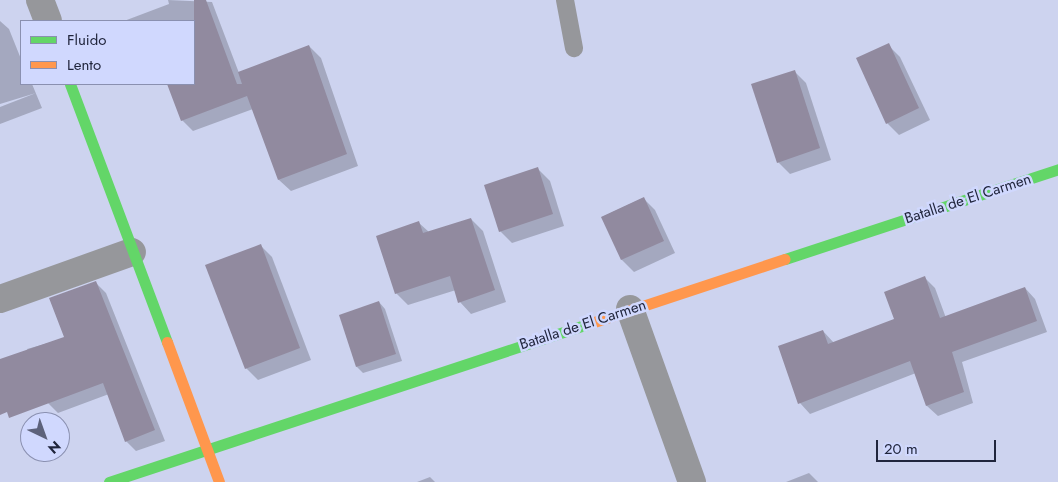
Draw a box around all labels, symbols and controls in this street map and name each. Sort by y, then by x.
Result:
legend [20,20,195,85]
text: Fluido [67,29,106,51]
text: Lento [67,54,101,76]
street label: Batalla de El Carmen [902,170,1034,228]
street label: Batalla de El Carmen [517,296,649,354]
north arrow [20,412,70,462]
scale bar [878,430,998,462]
text: N [44,436,65,459]
text: 20 m [884,438,918,460]

